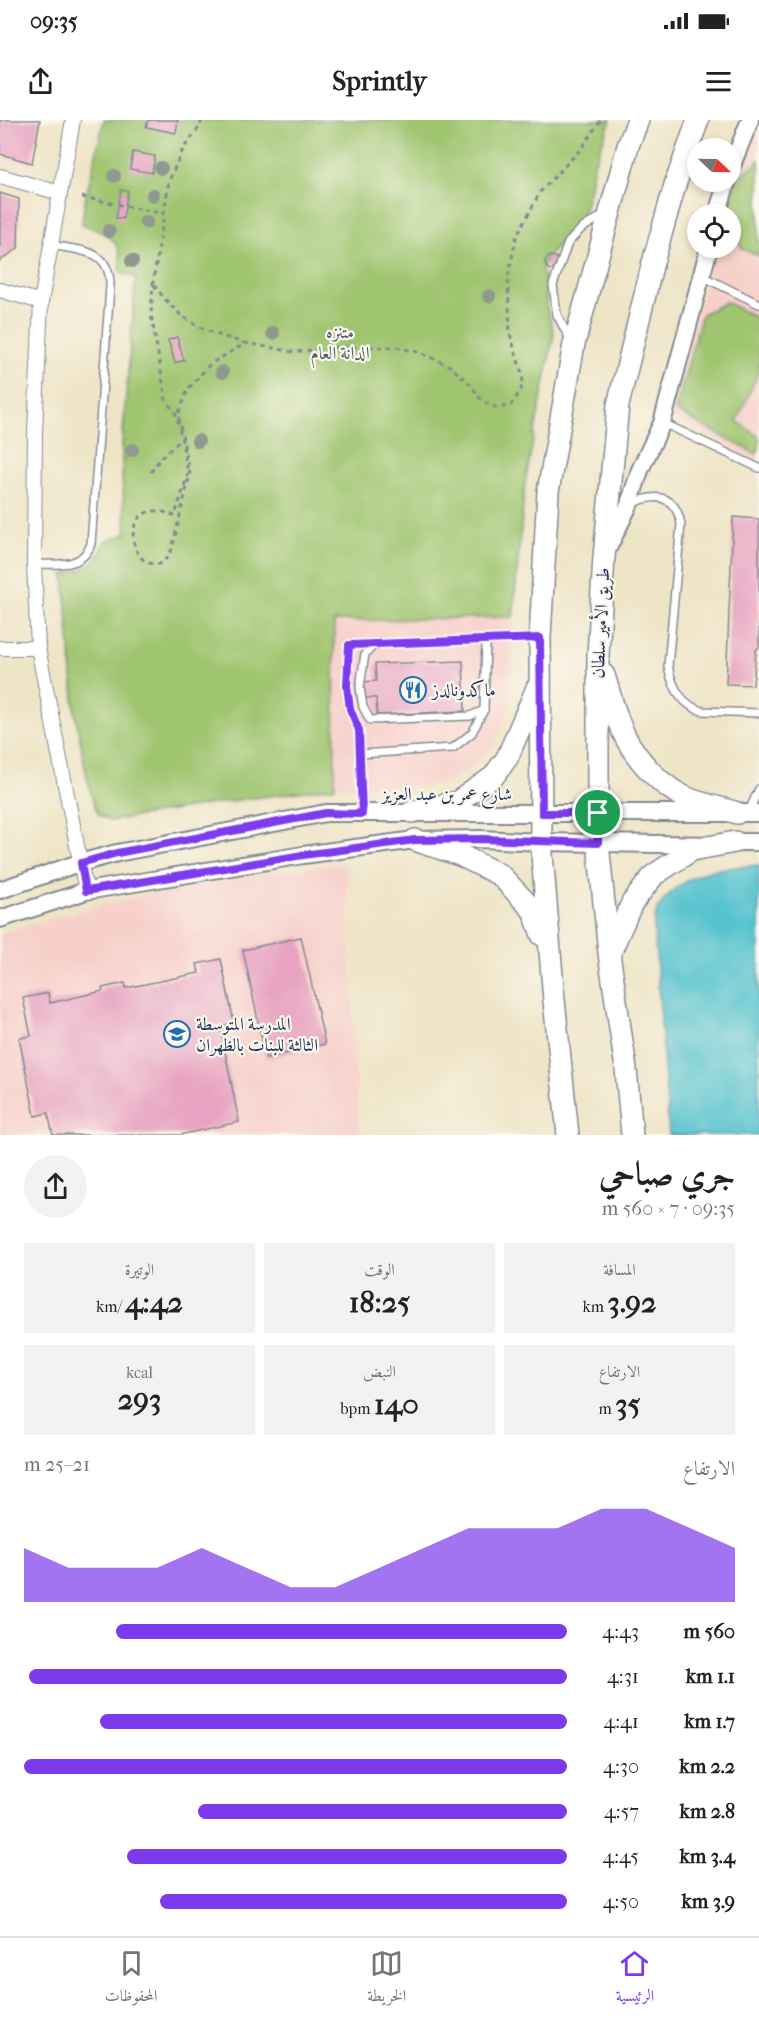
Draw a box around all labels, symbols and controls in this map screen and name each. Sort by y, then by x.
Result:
text: 09:35 [30,8,78,34]
icon: share [24,65,57,98]
text: Sprintly [332,65,427,97]
icon: menu [702,65,735,98]
north arrow [687,138,741,192]
map controls [687,138,741,258]
button: locate [687,204,741,258]
park label: متنزه الدانة العام [310,322,370,369]
street label: طريق الأمير سلطان [585,567,615,679]
restaurant icon: ماكدونالدز [398,675,428,705]
place label: ماكدونالدز [430,679,496,701]
street label: شارع عمر بن عبد العزيز [380,784,512,809]
pin [572,787,623,838]
icon: arrive [581,796,614,829]
place label: المدرسة المتوسطة الثالثة للبنات بالظهران [196,1014,318,1057]
school or university icon: المدرسة المتوسطة الثالثة للبنات بالظهران [162,1019,192,1049]
button: share [24,1155,87,1218]
text: جري صباحي [599,1155,735,1194]
text: 09:35 · 7 × 560 m [602,1197,735,1220]
text: الوتيرة [125,1260,154,1279]
text: الوقت [364,1260,395,1279]
text: المسافة [603,1260,636,1279]
text: 4:42 [125,1285,183,1320]
text: 18:25 [349,1285,410,1320]
text: 3.92 [608,1285,656,1320]
text: /km [96,1297,125,1316]
text: km [583,1297,608,1316]
text: النبض [363,1362,396,1381]
text: الارتفاع [599,1362,640,1381]
text: kcal [126,1363,153,1382]
text: 293 [118,1382,161,1417]
text: 140 [374,1387,419,1422]
text: 35 [615,1387,641,1422]
text: bpm [340,1399,374,1418]
text: m [598,1399,615,1418]
text: 21–25 m [24,1453,90,1476]
text: الارتفاع [683,1457,735,1480]
text: 4:43 [602,1620,639,1643]
text: 560 m [684,1620,735,1643]
text: 4:31 [607,1665,639,1688]
text: 1.1 km [686,1665,735,1688]
text: 4:41 [603,1710,639,1733]
text: 1.7 km [684,1710,735,1733]
text: 4:30 [603,1755,639,1778]
text: 2.2 km [679,1755,735,1778]
text: 4:57 [604,1800,639,1823]
text: 2.8 km [680,1800,735,1823]
text: 4:45 [602,1845,639,1868]
text: 3.4 km [679,1845,735,1868]
text: 4:50 [603,1890,639,1913]
text: 3.9 km [682,1890,735,1913]
tab: المحفوظات [105,1947,158,2011]
tab: الخريطة [367,1947,406,2011]
tab: الرئيسية [616,1947,654,2011]

